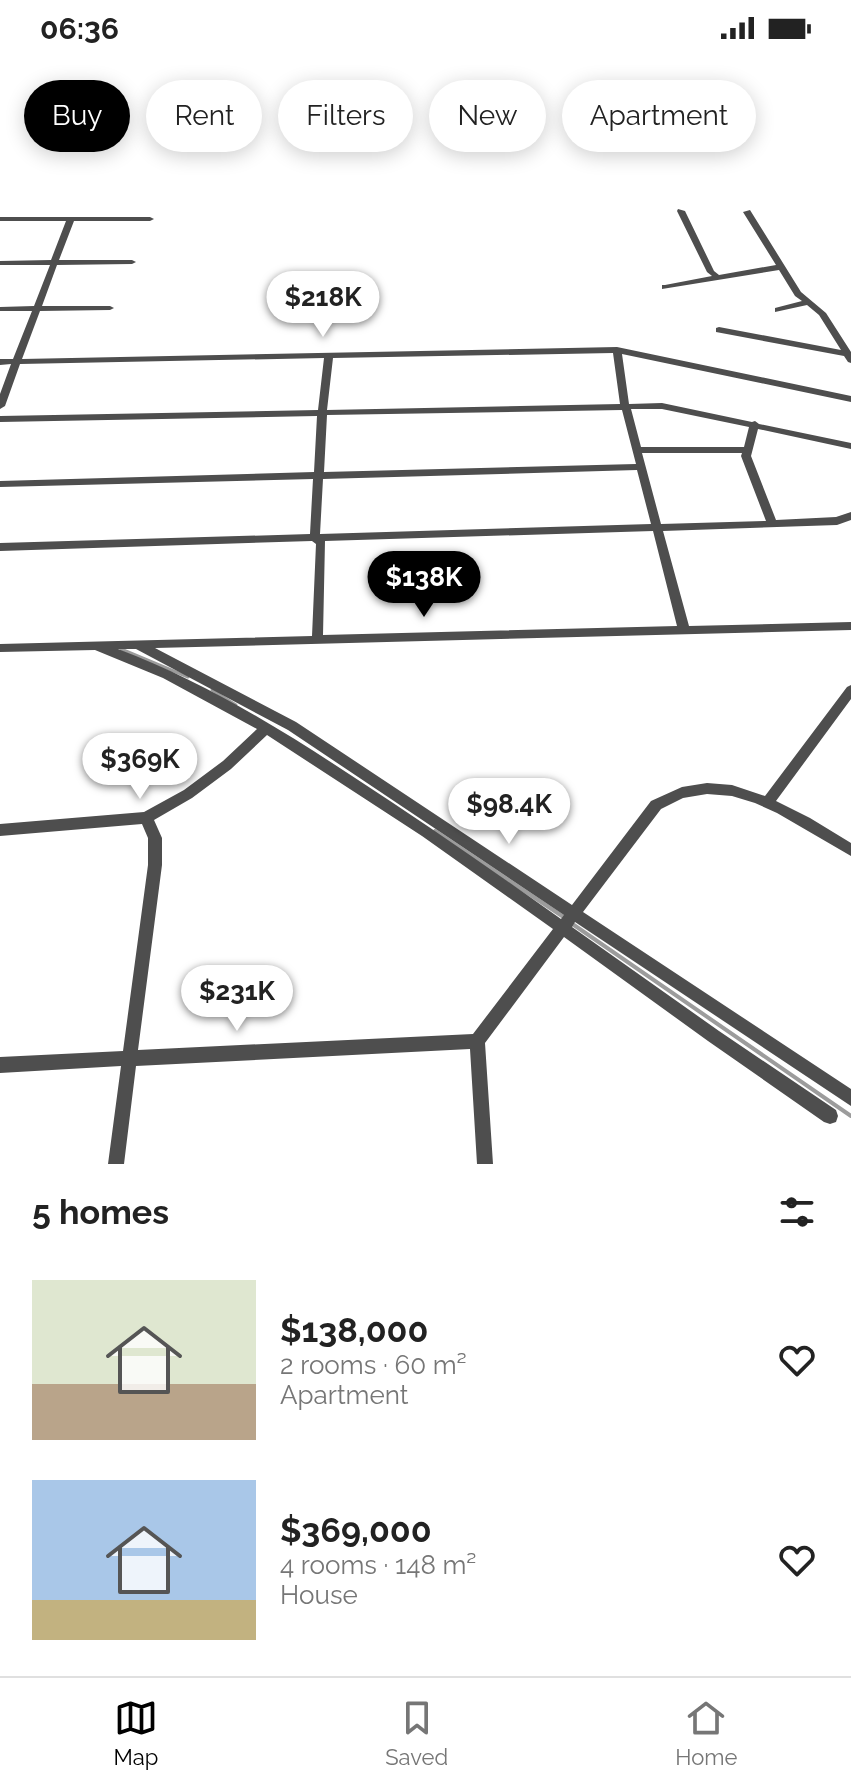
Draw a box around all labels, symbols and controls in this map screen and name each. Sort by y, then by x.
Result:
text: 06:36 [40,11,119,46]
chip: Buy [24,80,130,152]
chip: Rent [146,80,262,152]
chip: Filters [278,80,413,152]
chip: New [429,80,546,152]
chip: Apartment [562,80,756,152]
pin: $218K [267,271,379,339]
text: $218K [284,282,362,312]
pin: $138K [368,551,480,619]
text: $138K [386,562,462,592]
pin: $369K [84,733,196,801]
text: $369K [100,744,180,774]
pin: $98.4K [444,778,574,846]
text: $98.4K [466,789,552,819]
pin: $231K [181,965,293,1033]
text: $231K [199,976,275,1006]
icon: filters [775,1190,819,1234]
text: 5 homes [32,1192,169,1232]
text: $138,000 [280,1310,428,1350]
icon: home [96,1312,192,1408]
icon: heart [775,1338,819,1382]
text: 2 rooms · 60 m² [280,1350,467,1380]
text: Apartment [280,1380,409,1410]
text: $369,000 [280,1510,432,1550]
icon: home [96,1512,192,1608]
icon: heart [775,1538,819,1582]
text: 4 rooms · 148 m² [280,1550,476,1580]
text: House [280,1580,358,1610]
tab: Map [114,1696,158,1770]
tab: Saved [385,1696,448,1770]
tab: Home [675,1696,737,1770]

